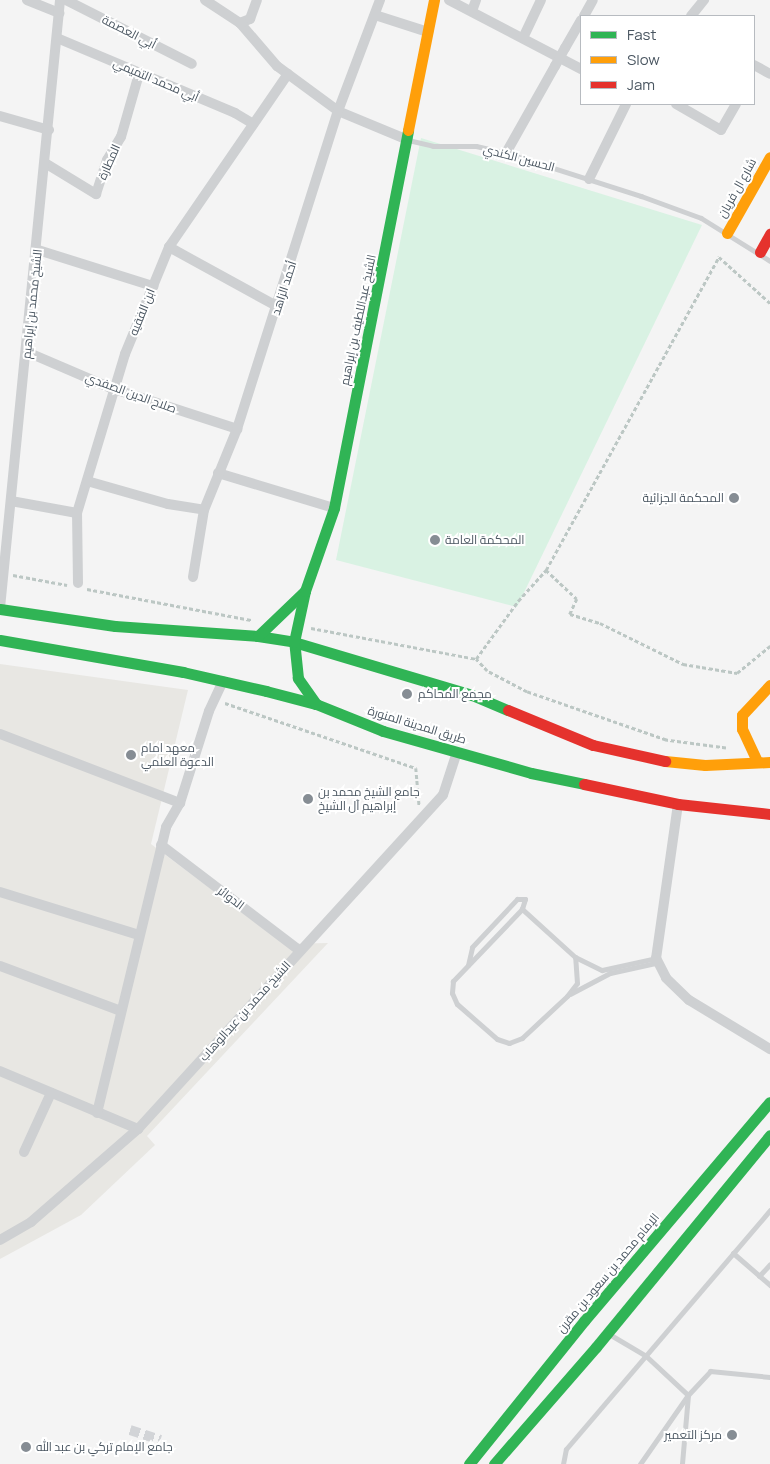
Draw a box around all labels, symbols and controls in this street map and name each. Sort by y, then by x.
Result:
street label: أبي العصمة [100,12,158,52]
legend [580,15,755,105]
text: Fast [627,24,656,45]
text: Slow [627,49,660,70]
street label: أبي محمد التميمي [111,55,201,105]
text: Jam [627,74,655,95]
street label: المطارة [95,142,123,182]
street label: الحسين الكندي [482,142,556,174]
street label: شارع ال فريان [715,156,759,220]
street label: الشيخ محمد بن إبراهيم [19,248,45,360]
street label: الشيخ عبداللطيف بن إبراهيم [337,253,379,387]
street label: أحمد الزاهد [268,259,300,317]
street label: ابن الفقيه [126,286,158,338]
street label: صلاح الدين الصفدي [84,370,178,416]
place label: المحكمة الجزائية [643,491,724,505]
marker: المحكمة الجزائية [728,492,740,504]
place label: المحكمة العامة [445,533,525,547]
marker: المحكمة العامة [429,534,441,546]
marker: مجمع المحاكم [400,687,414,701]
place label: مجمع المحاكم [418,687,492,701]
street label: طريق المدينة المنورة [366,703,468,747]
place label: معهد امام الدعوة العلمي [141,741,214,769]
marker: معهد امام الدعوة العلمي [125,749,137,761]
place label: جامع الشيخ محمد بن إبراهيم آل الشيخ [318,785,420,813]
marker: جامع الشيخ محمد بن إبراهيم آل الشيخ [302,793,314,805]
street label: الدوائر [215,883,247,913]
street label: الشيخ محمد بن عبدالوهاب [196,958,294,1064]
street label: الإمام محمد بن سعود بن مقرن [554,1210,662,1336]
place label: مركز التعمير [664,1428,722,1442]
marker: مركز التعمير [726,1429,738,1441]
place label: جامع الإمام تركي بن عبد الله [36,1440,173,1454]
marker: جامع الإمام تركي بن عبد الله [20,1441,32,1453]

